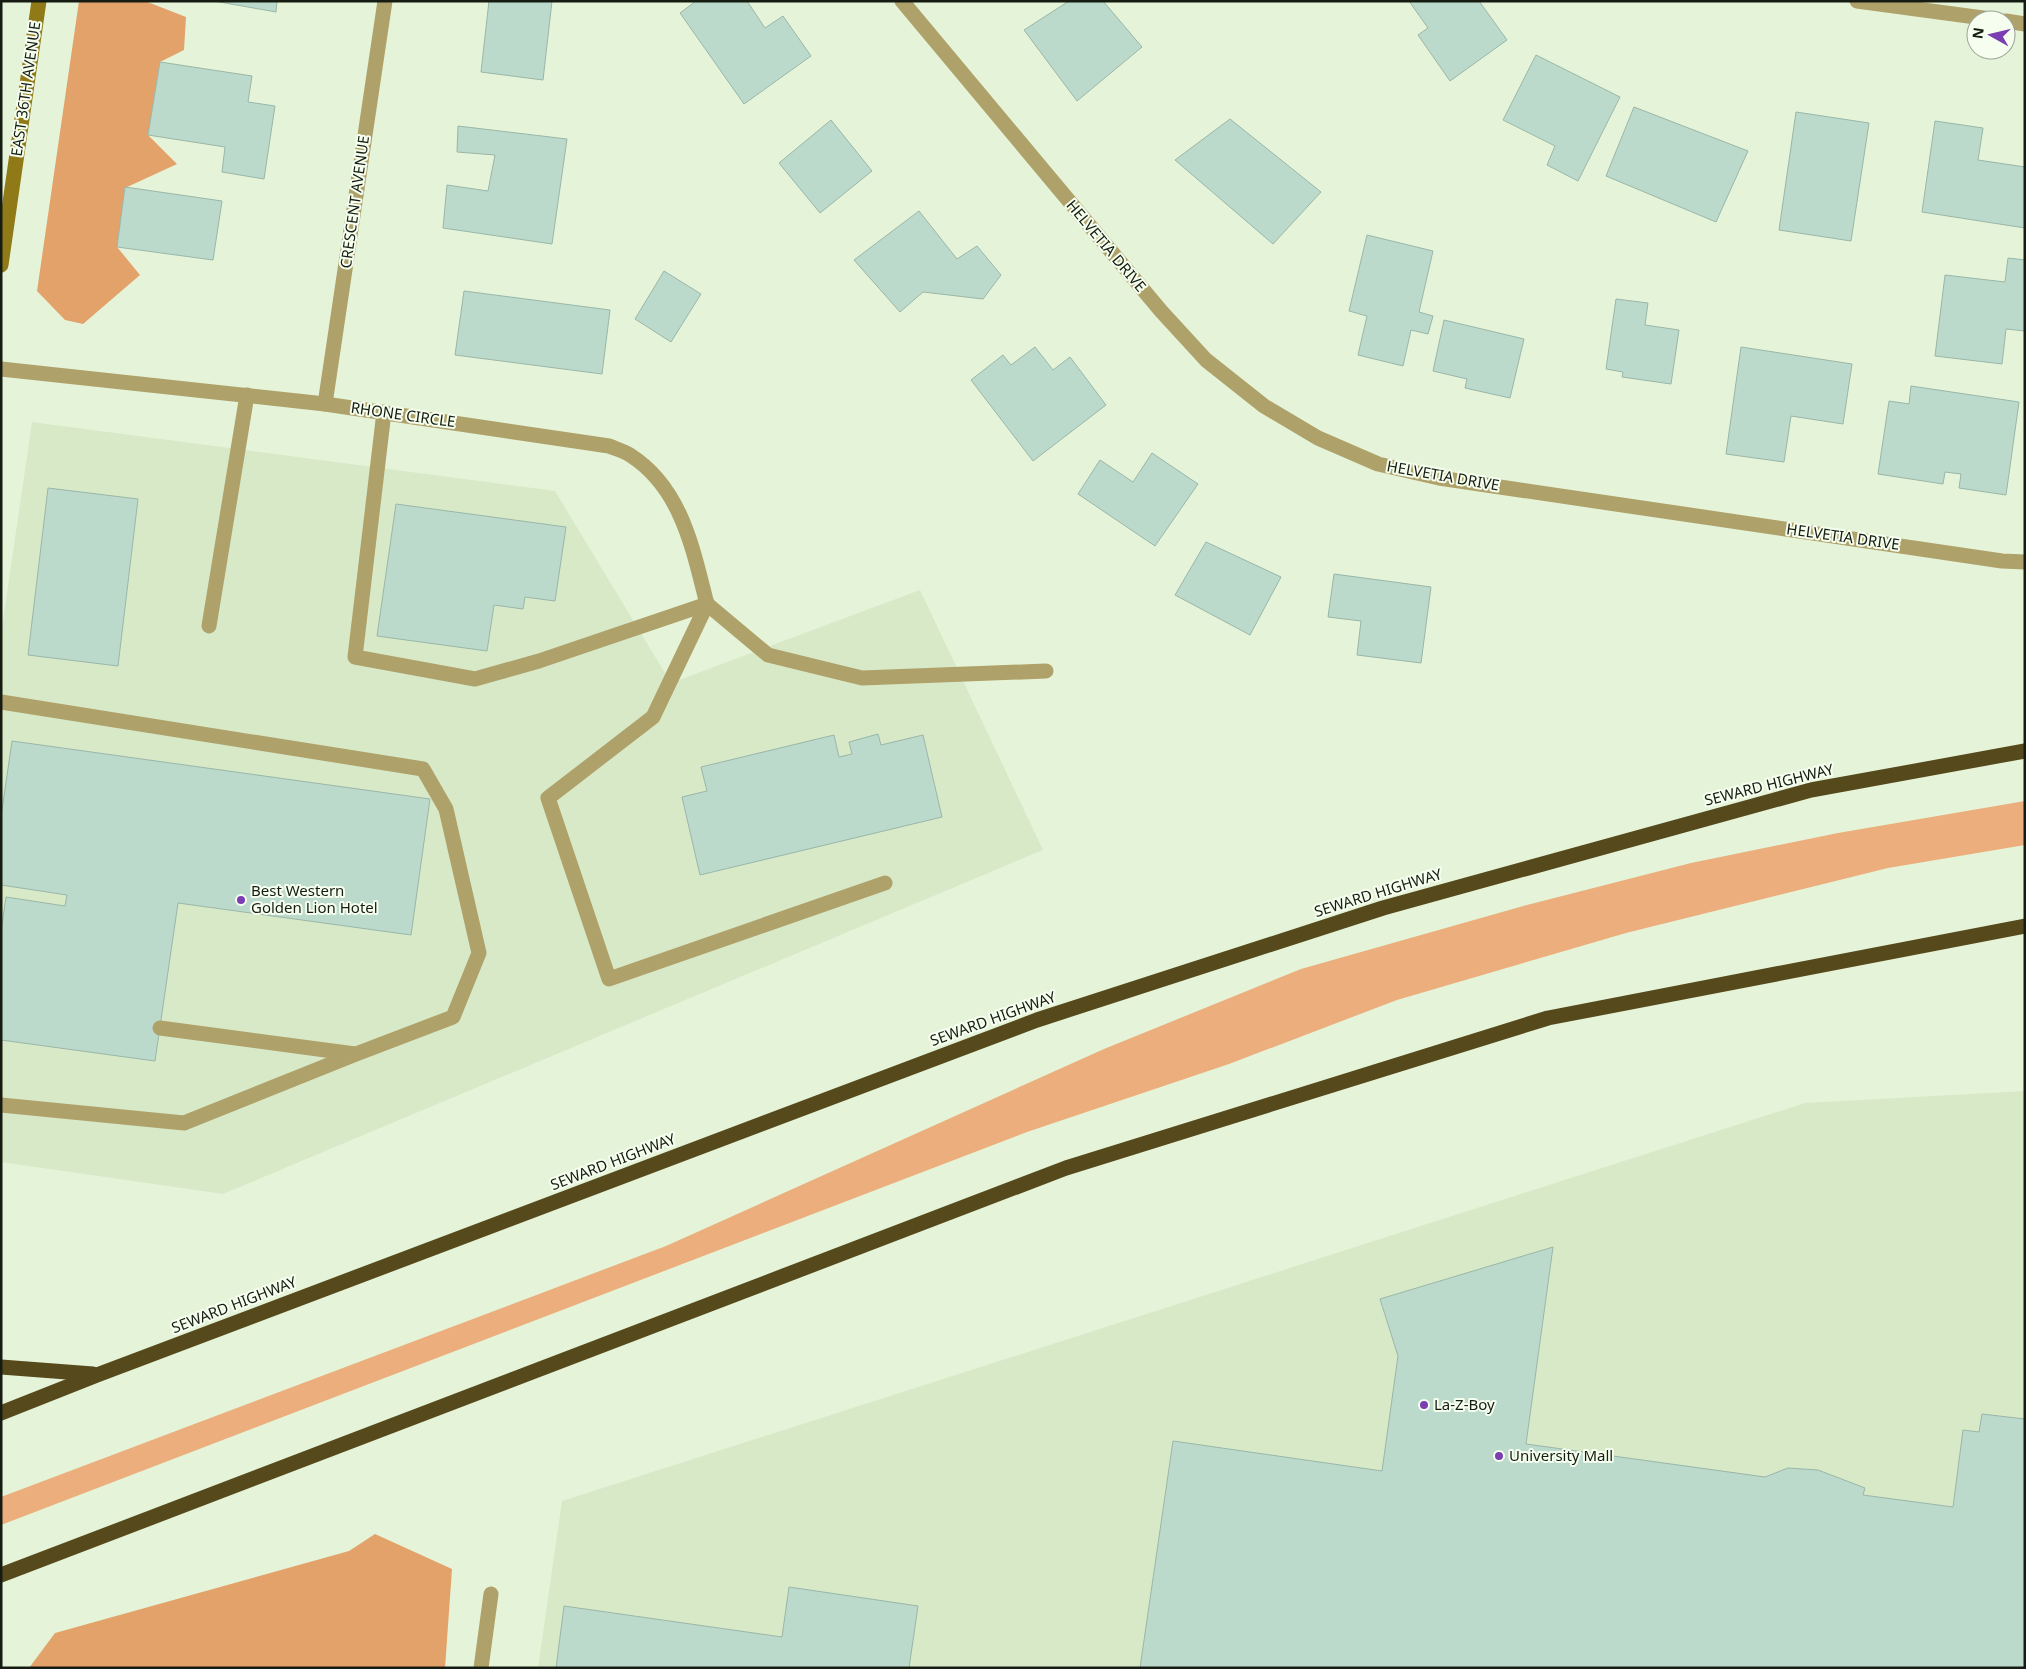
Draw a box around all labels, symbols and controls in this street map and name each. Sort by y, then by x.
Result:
north arrow [1966,10,2016,60]
street label: EAST 36TH AVENUE [6,20,44,158]
text: N [1967,26,1988,40]
street label: CRESCENT AVENUE [335,134,373,270]
street label: HELVETIA DRIVE [1062,195,1151,295]
street label: RHONE CIRCLE [350,397,457,431]
street label: HELVETIA DRIVE [1385,455,1501,495]
street label: HELVETIA DRIVE [1785,518,1901,554]
street label: SEWARD HIGHWAY [1702,758,1836,810]
street label: SEWARD HIGHWAY [1311,863,1444,921]
place label: Best Western Golden Lion Hotel [251,880,378,917]
marker: Best Western Golden Lion Hotel [235,894,247,906]
street label: SEWARD HIGHWAY [927,986,1059,1050]
street label: SEWARD HIGHWAY [547,1128,679,1194]
street label: SEWARD HIGHWAY [168,1271,300,1337]
place label: La-Z-Boy [1434,1394,1495,1414]
marker: La-Z-Boy [1418,1399,1430,1411]
place label: University Mall [1509,1445,1613,1465]
marker: University Mall [1493,1450,1505,1462]

